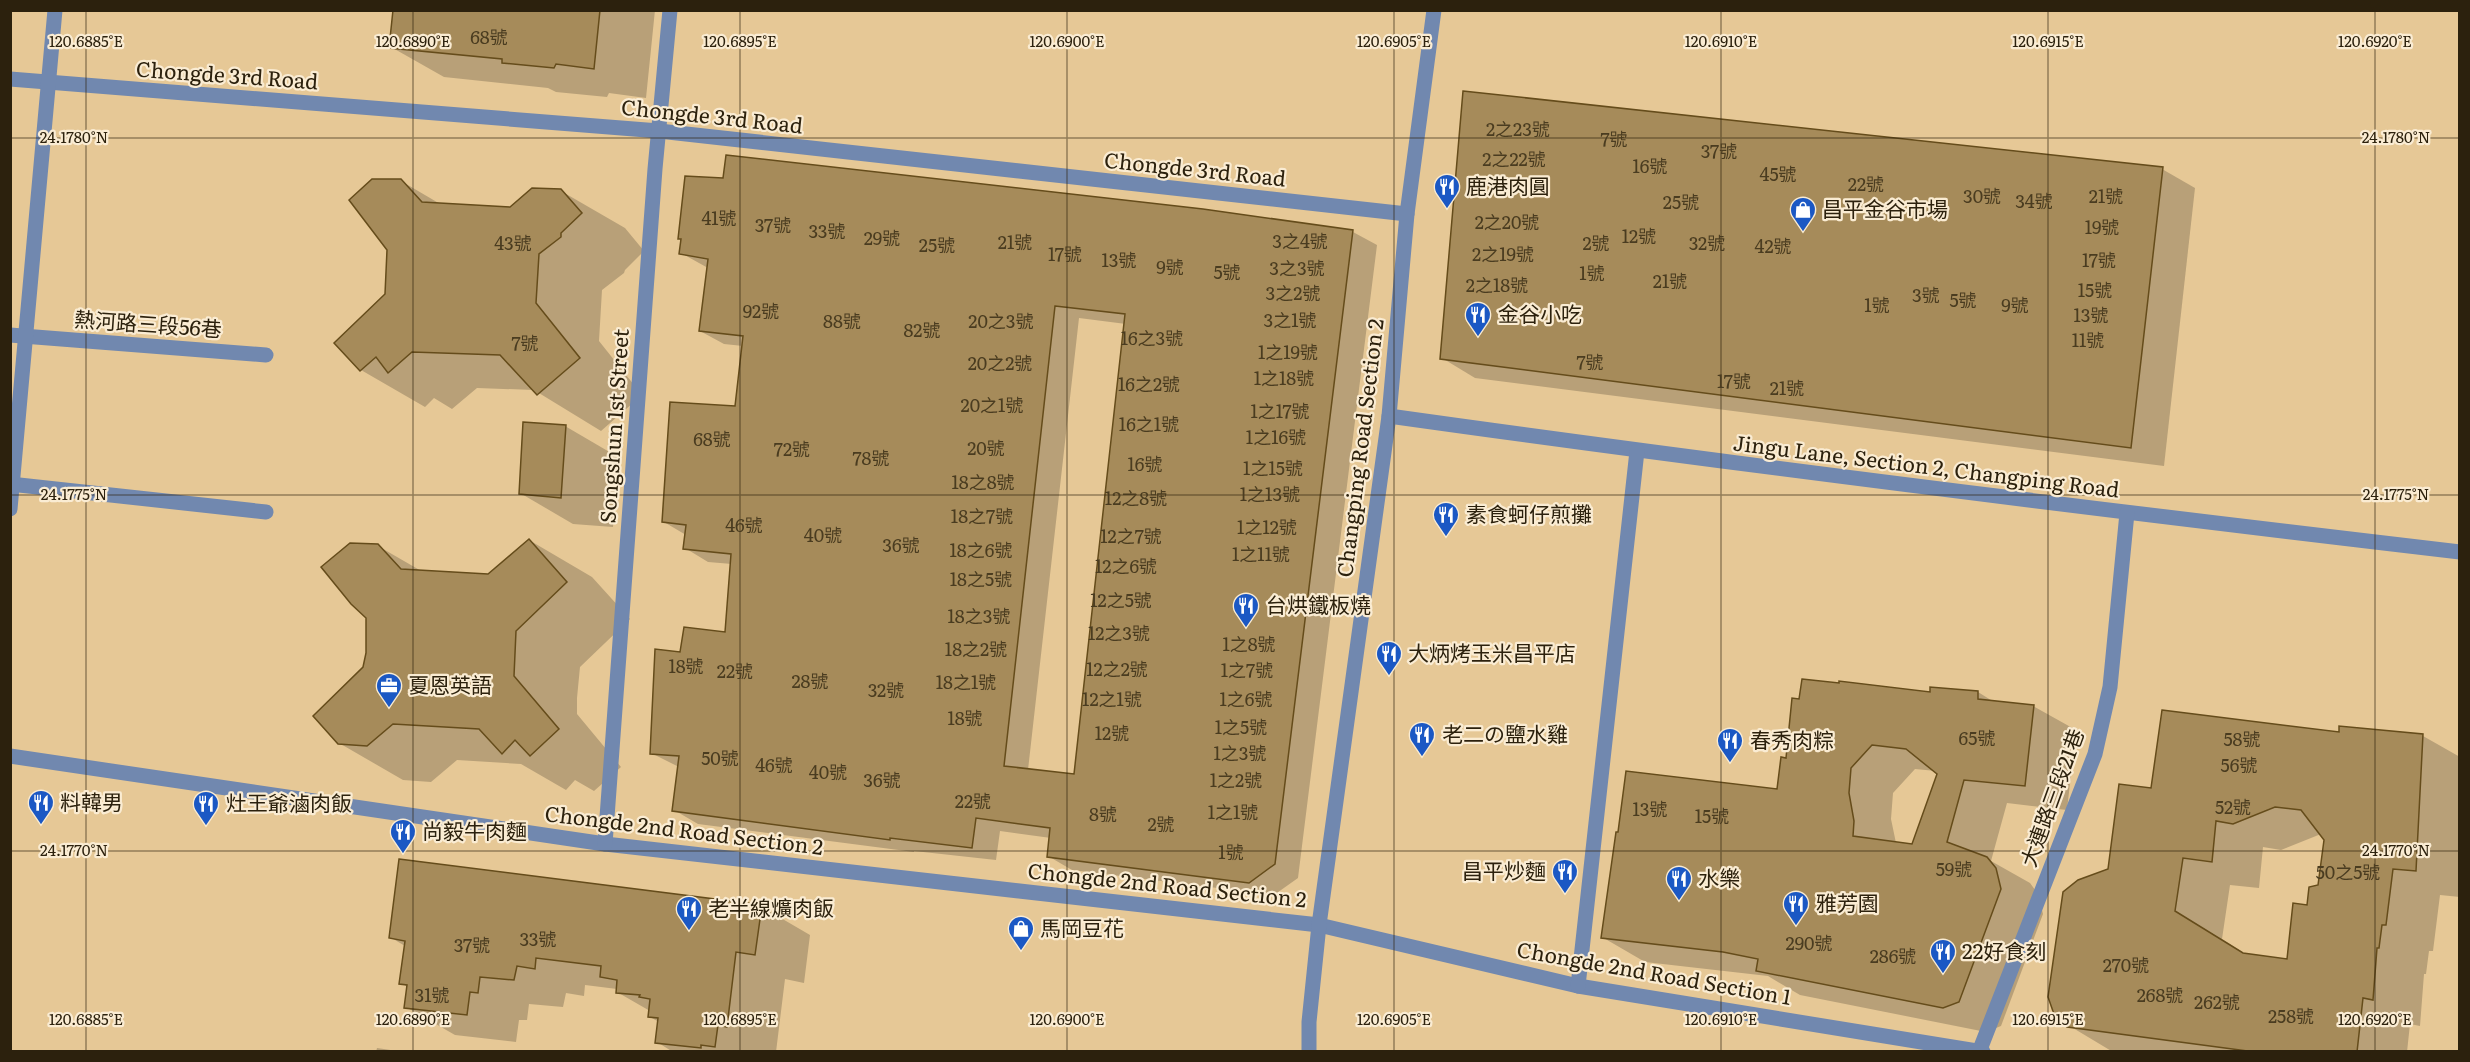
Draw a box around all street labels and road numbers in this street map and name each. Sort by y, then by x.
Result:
street label: Chongde 3rd Road [135,52,319,95]
street label: Chongde 3rd Road [620,90,805,139]
street label: Chongde 3rd Road [1103,143,1288,192]
street label: 熱河路三段56巷 [73,302,223,343]
street label: Changping Road Section 2 [1327,317,1390,579]
street label: Songshun 1st Street [590,327,635,524]
street label: Jingu Lane, Section 2, Changping Road [1731,425,2121,504]
street label: 大連路三段21巷 [2011,724,2090,871]
street label: Chongde 2nd Road Section 2 [543,796,825,861]
street label: Chongde 2nd Road Section 2 [1026,853,1308,914]
street label: Chongde 2nd Road Section 1 [1515,932,1794,1011]

